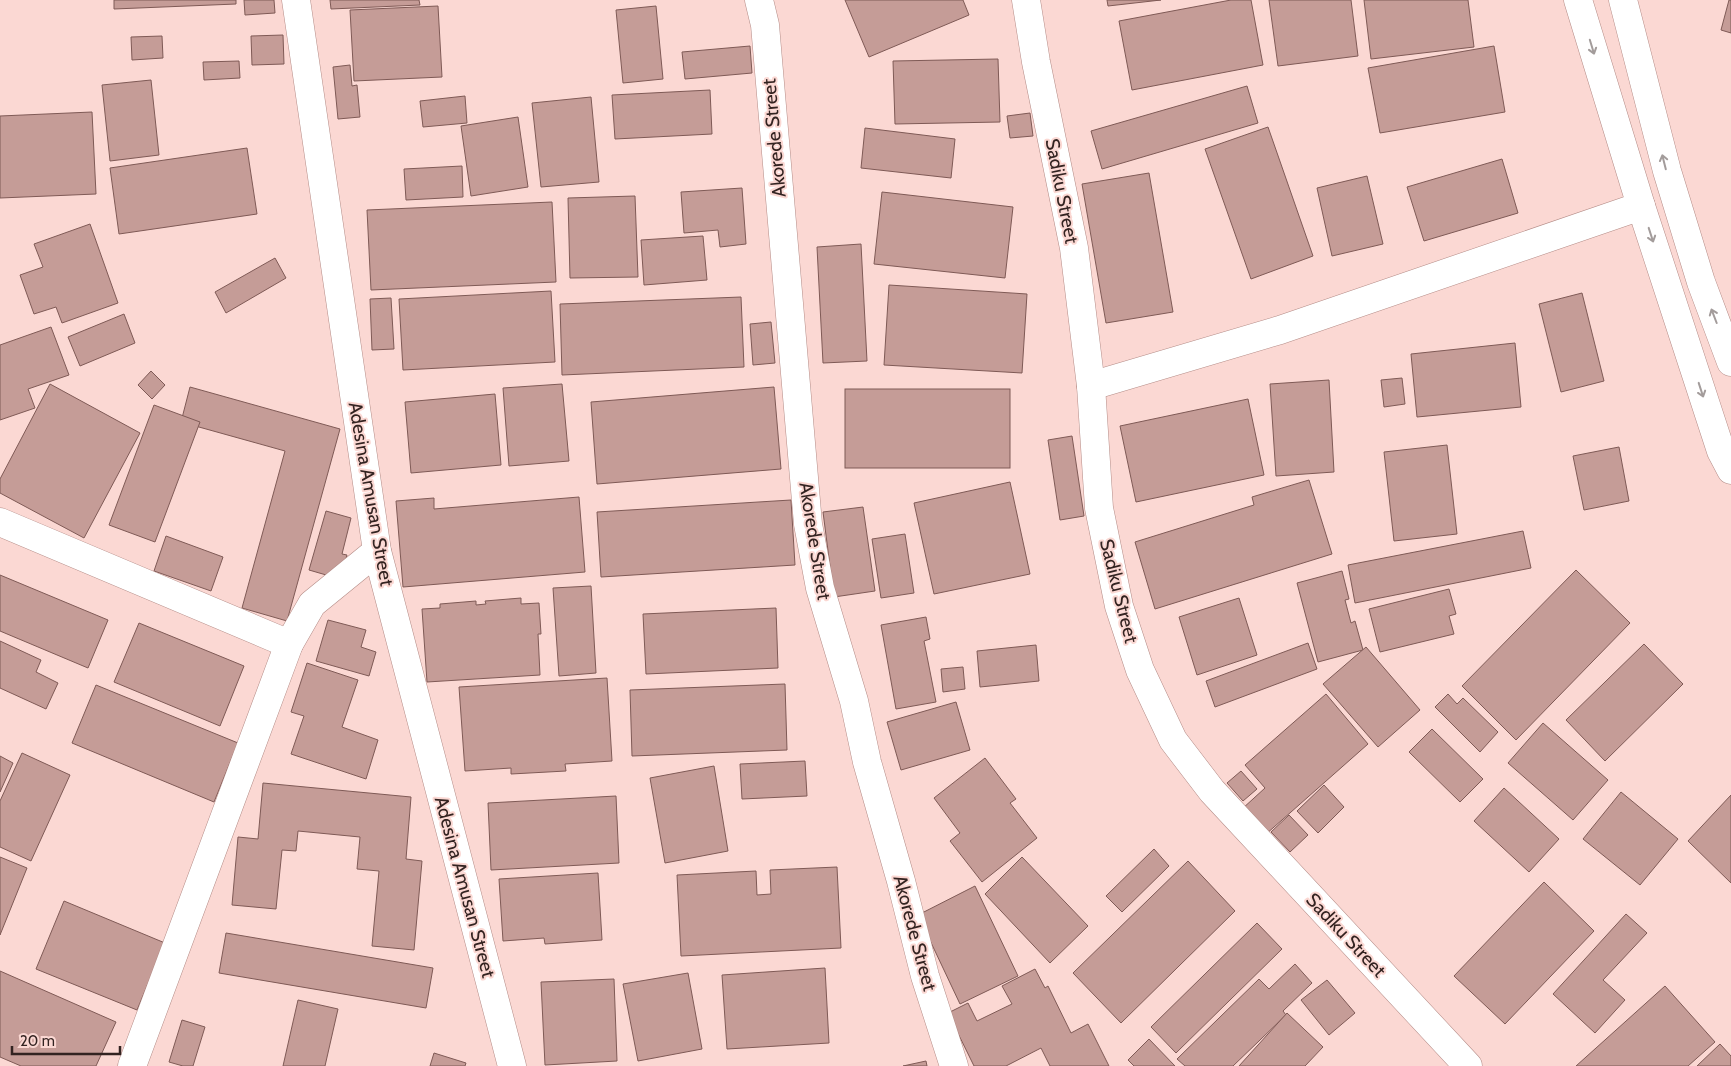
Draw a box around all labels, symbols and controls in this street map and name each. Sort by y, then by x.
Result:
one-way arrow [1588,38,1598,54]
street label: Akorede Street [757,77,791,198]
street label: Sadiku Street [1041,137,1084,246]
one-way arrow [1659,154,1668,170]
one-way arrow [1646,227,1656,243]
one-way arrow [1709,309,1718,325]
one-way arrow [1697,381,1707,397]
street label: Adesina Amusan Street [343,400,399,589]
street label: Akorede Street [794,480,836,602]
street label: Sadiku Street [1095,537,1143,646]
street label: Adesina Amusan Street [430,794,500,981]
street label: Akorede Street [888,872,942,994]
street label: Sadiku Street [1301,888,1391,982]
scale bar [12,1024,120,1056]
text: 20 m [20,1032,55,1050]

